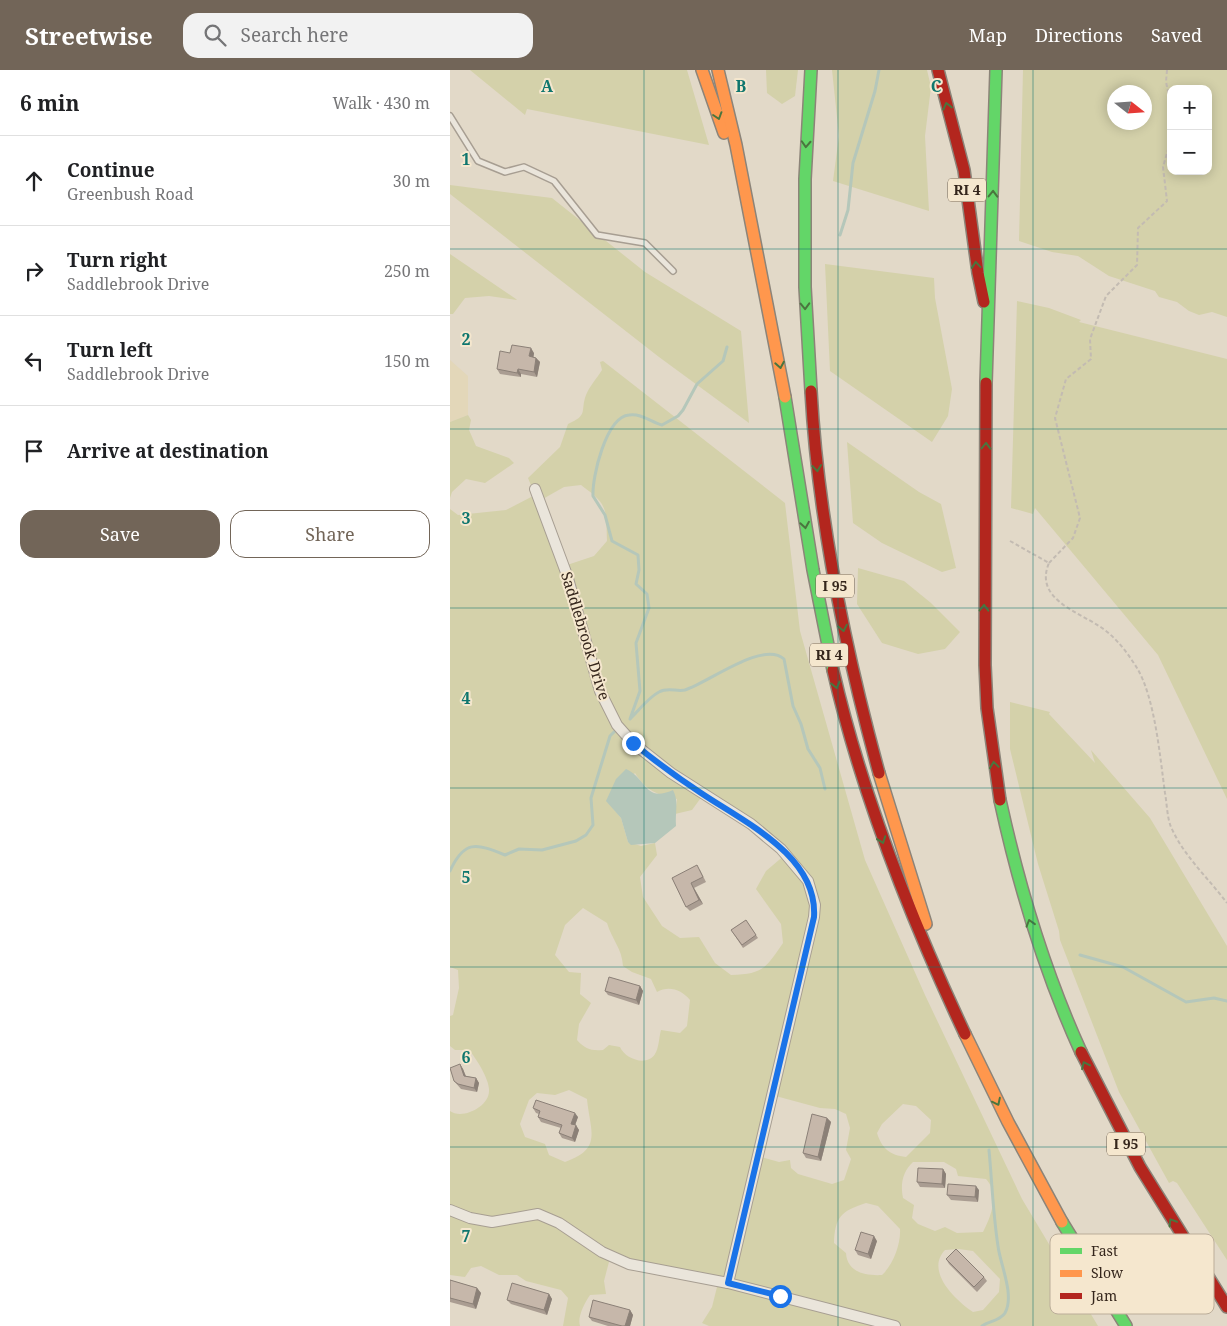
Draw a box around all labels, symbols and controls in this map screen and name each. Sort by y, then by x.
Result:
search box [183,13,533,58]
text: Streetwise [25,19,153,52]
icon: search [201,21,229,49]
text: Search here [241,22,348,48]
text: Map [969,23,1007,47]
text: Directions [1035,23,1123,47]
text: Saved [1151,23,1202,47]
text: A [541,75,554,97]
text: B [736,75,747,97]
text: C [931,75,942,97]
north arrow [1107,85,1152,130]
map controls [1167,85,1212,175]
button: + [1167,85,1212,130]
text: 6 min [20,89,79,117]
text: Walk · 430 m [333,92,430,114]
one-way arrow [942,101,953,110]
one-way arrow [713,111,723,120]
button: − [1167,130,1212,175]
one-way arrow [800,140,811,148]
text: 1 [461,148,471,170]
text: Continue [67,157,155,183]
icon: ahead [20,167,48,195]
text: 30 m [393,170,430,192]
road number: RI 4 [948,178,986,202]
text: Greenbush Road [67,183,193,205]
one-way arrow [988,190,998,198]
text: Turn right [67,247,167,273]
icon: right [20,257,48,285]
text: 250 m [384,260,430,282]
one-way arrow [970,261,981,269]
text: Saddlebrook Drive [67,273,209,295]
one-way arrow [799,302,810,310]
text: 2 [461,328,471,350]
text: Turn left [67,337,153,363]
icon: left [20,347,48,375]
text: 150 m [384,350,430,372]
one-way arrow [774,360,784,369]
text: Saddlebrook Drive [67,363,209,385]
icon: arrive [20,437,48,465]
text: Arrive at destination [67,438,269,464]
one-way arrow [981,441,991,449]
one-way arrow [811,464,822,472]
text: 3 [461,507,471,529]
button: Save [20,510,220,558]
button: Share [230,510,430,558]
one-way arrow [799,521,810,529]
street label: Saddlebrook Drive [557,569,615,702]
road number: I 95 [816,574,854,598]
one-way arrow [979,604,989,612]
one-way arrow [838,624,848,633]
road number: RI 4 [810,644,848,666]
one-way arrow [830,680,841,689]
text: 4 [461,687,471,709]
route end [622,732,645,755]
one-way arrow [989,761,1000,769]
one-way arrow [877,835,887,844]
text: 5 [461,866,471,888]
one-way arrow [1025,920,1035,928]
text: 6 [461,1046,471,1068]
one-way arrow [1081,1061,1091,1070]
one-way arrow [991,1097,1001,1106]
road number: I 95 [1107,1132,1145,1156]
one-way arrow [1168,1219,1178,1228]
text: 7 [461,1225,471,1247]
legend [1050,1234,1214,1314]
text: Fast [1091,1241,1118,1260]
text: Slow [1091,1263,1124,1282]
route start [769,1285,792,1308]
text: Jam [1090,1286,1117,1305]

